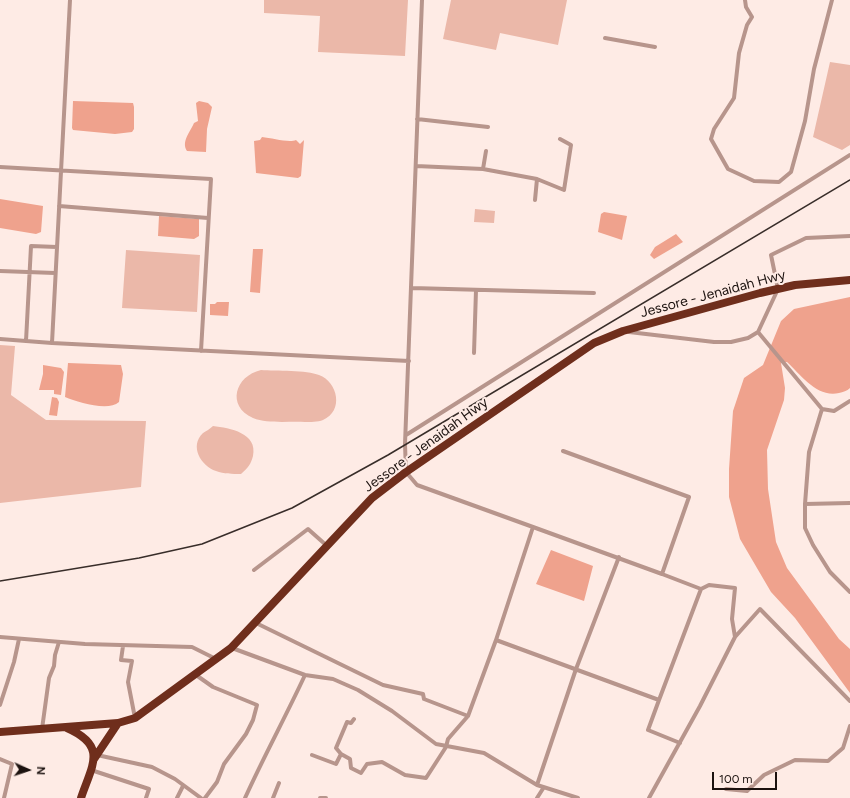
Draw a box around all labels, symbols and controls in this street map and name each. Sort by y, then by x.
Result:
street label: Jessore - Jenaidah Hwy [639,267,787,321]
street label: Jessore - Jenaidah Hwy [361,394,491,496]
north arrow [8,750,48,790]
scale bar [714,764,779,790]
text: N [34,766,47,775]
text: 100 m [719,772,753,786]

